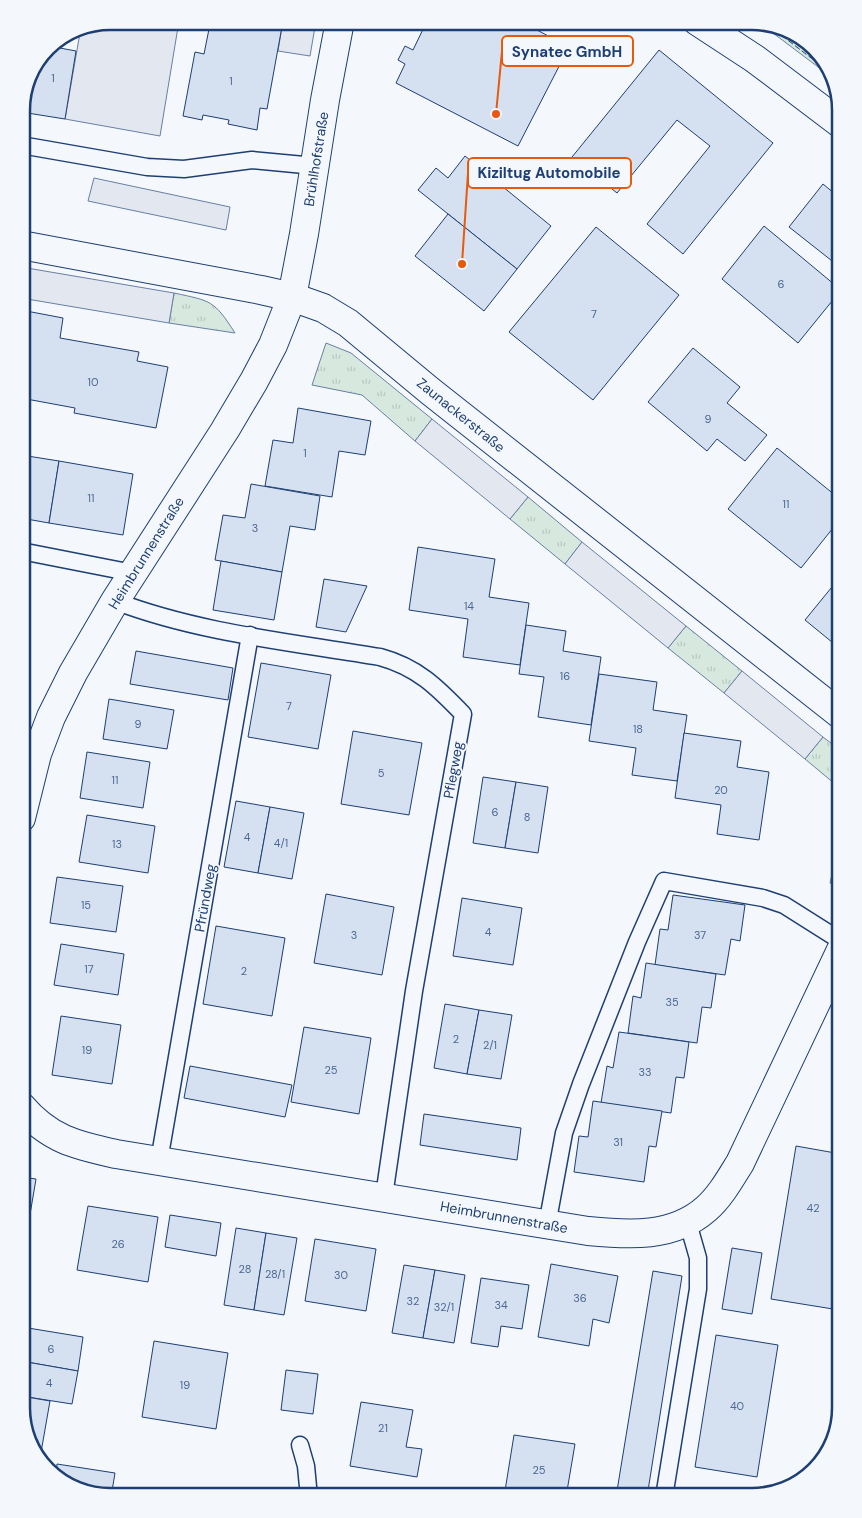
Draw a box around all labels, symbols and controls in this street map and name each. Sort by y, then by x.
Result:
callout: Synatec GmbH [502,36,633,66]
text: Synatec GmbH [512,42,622,62]
house number: 1 [51,71,55,85]
house number: 1 [229,74,233,88]
street label: Brühlhofstraße [300,110,332,208]
callout: Kiziltug Automobile [468,158,631,188]
text: Kiziltug Automobile [478,163,621,183]
house number: 6 [778,277,785,291]
house number: 7 [591,307,597,321]
street label: Zaunackerstraße [413,374,509,456]
house number: 10 [88,375,98,389]
house number: 9 [705,412,712,426]
house number: 1 [303,446,307,460]
house number: 11 [88,491,94,505]
street label: Heimbrunnenstraße [104,493,188,613]
house number: 11 [783,497,789,511]
house number: 3 [252,521,258,535]
house number: 14 [464,599,474,613]
house number: 16 [560,669,570,683]
house number: 7 [286,699,292,713]
house number: 9 [135,717,142,731]
house number: 18 [633,722,643,736]
street label: Pflegweg [439,740,467,800]
house number: 5 [378,766,385,780]
house number: 11 [112,773,118,787]
house number: 20 [714,783,728,797]
house number: 6 [492,805,499,819]
house number: 8 [524,810,530,824]
house number: 4 [244,830,251,844]
house number: 4/1 [274,836,288,850]
house number: 13 [112,837,122,851]
street label: Pfründweg [190,862,220,934]
house number: 15 [81,898,91,912]
house number: 4 [485,925,492,939]
house number: 3 [351,928,357,942]
house number: 37 [694,928,706,942]
house number: 17 [84,962,94,976]
house number: 2 [241,964,247,978]
house number: 35 [665,995,679,1009]
house number: 2 [453,1032,459,1046]
house number: 2/1 [483,1038,497,1052]
house number: 19 [82,1043,92,1057]
house number: 25 [324,1063,338,1077]
house number: 33 [638,1065,652,1079]
house number: 31 [613,1135,623,1149]
street label: Heimbrunnenstraße [439,1197,569,1237]
house number: 42 [806,1201,820,1215]
house number: 26 [111,1237,125,1251]
house number: 28 [239,1262,251,1276]
house number: 28/1 [265,1267,285,1281]
house number: 30 [334,1268,348,1282]
house number: 36 [573,1291,587,1305]
house number: 32 [407,1294,419,1308]
house number: 34 [494,1298,508,1312]
house number: 32/1 [434,1300,454,1314]
house number: 6 [48,1342,55,1356]
house number: 4 [46,1376,53,1390]
house number: 19 [180,1378,190,1392]
house number: 40 [730,1399,744,1413]
house number: 21 [378,1421,388,1435]
house number: 25 [532,1463,546,1477]

